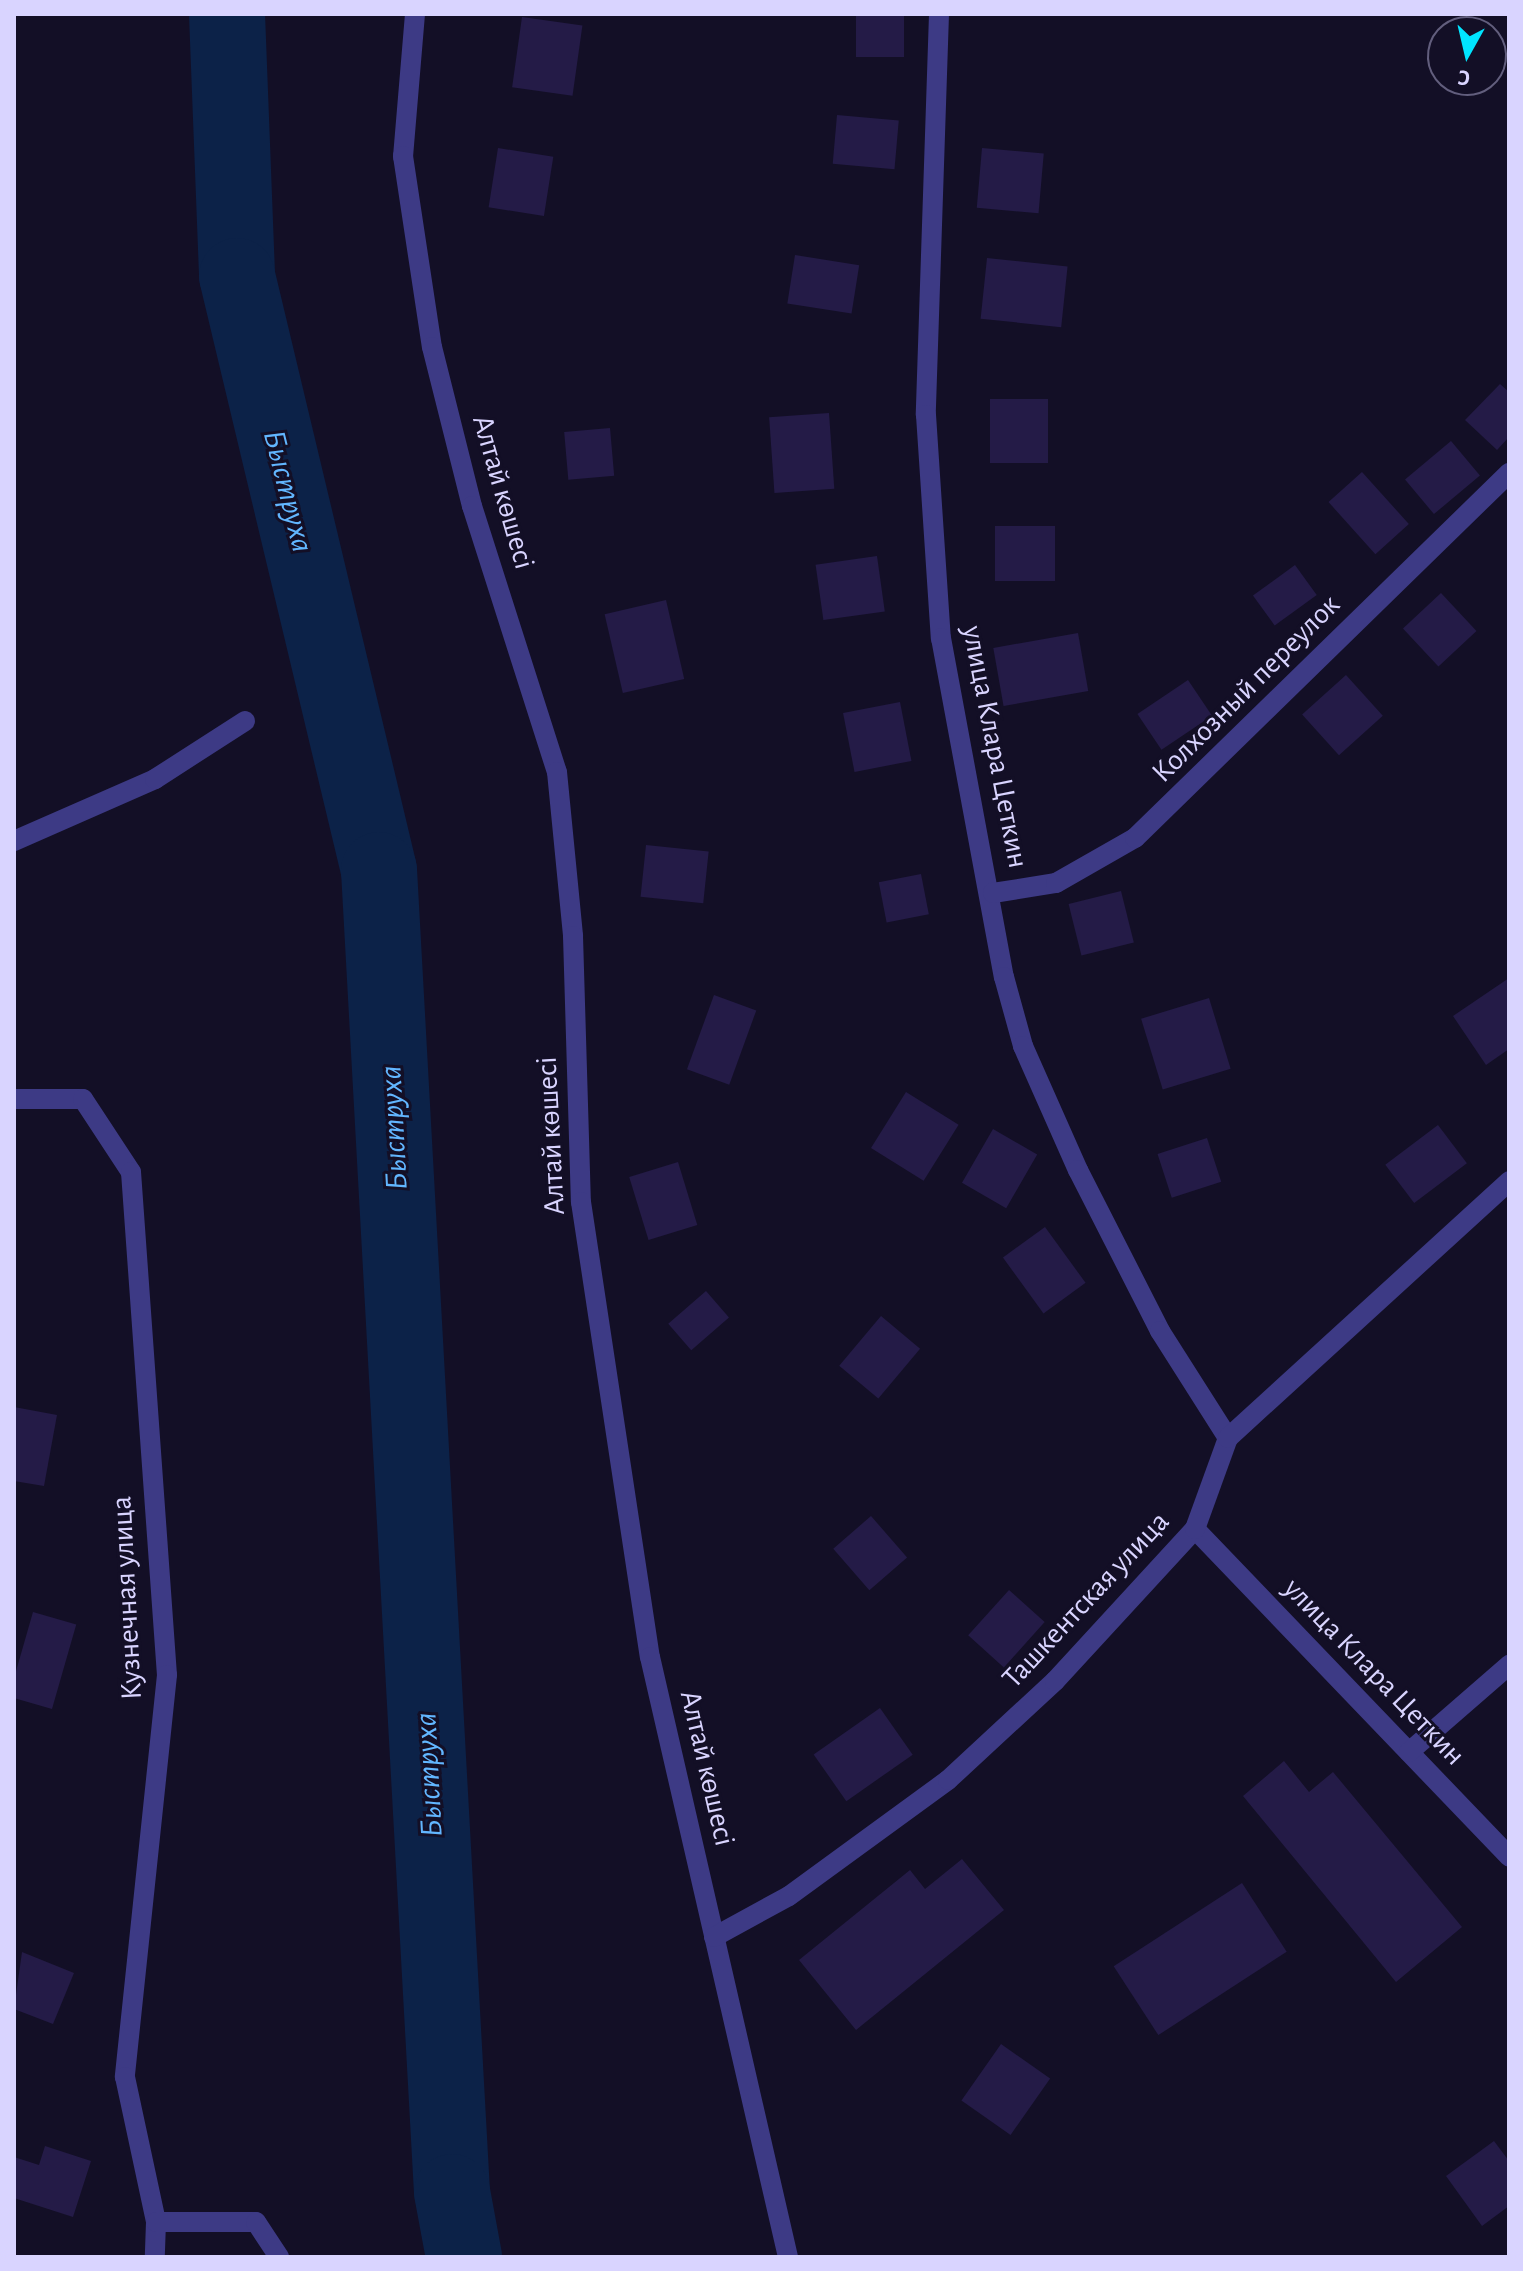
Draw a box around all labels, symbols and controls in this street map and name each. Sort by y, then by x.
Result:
north arrow [1427,16,1507,96]
text: С [1456,66,1472,90]
street label: Алтай көшесі [464,411,542,573]
water label: Быструха [254,426,322,556]
street label: Колхозный переулок [1144,587,1348,791]
street label: улица Клара Цеткин [954,623,1036,871]
street label: Алтай көшесі [529,1056,573,1216]
water label: Быструха [372,1065,416,1191]
street label: Кузнечная улица [104,1495,150,1701]
street label: Ташкентская улица [995,1504,1177,1696]
street label: улица Клара Цеткин [1275,1571,1473,1773]
street label: Алтай көшесі [672,1687,742,1849]
water label: Быструха [407,1712,451,1838]

